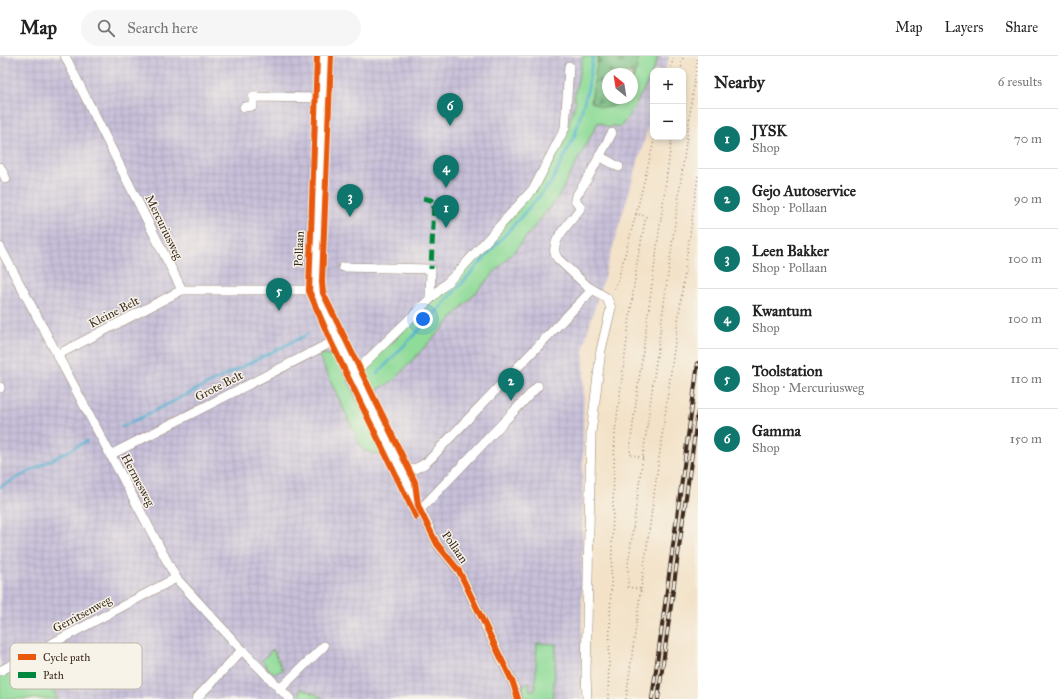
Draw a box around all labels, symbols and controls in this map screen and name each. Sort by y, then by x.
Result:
search box [81,10,361,46]
text: Map [20,16,57,39]
icon: search [95,17,117,39]
text: Search here [127,19,198,37]
text: Map [895,19,923,36]
text: Layers [945,19,983,36]
text: Share [1005,19,1038,36]
north arrow [602,68,638,104]
map controls [650,68,686,140]
button: + [650,68,686,104]
text: Nearby [714,72,765,93]
text: 6 results [998,74,1042,90]
pin: 6 [437,93,463,126]
button: − [650,104,686,140]
text: JYSK [752,122,787,140]
text: 1 [724,131,730,147]
text: 70 m [1014,131,1042,147]
text: Shop [752,140,780,156]
pin: 4 [433,155,459,188]
text: Gejo Autoservice [752,182,856,200]
pin: 3 [337,184,363,217]
text: 2 [724,191,730,207]
text: 90 m [1014,191,1042,207]
street label: Mercuriusweg [141,192,186,262]
pin: 1 [433,195,459,228]
text: Shop · Pollaan [752,200,827,216]
street label: Pollaan [291,230,307,267]
text: Leen Bakker [752,242,829,260]
text: 3 [724,251,730,267]
text: 100 m [1008,251,1042,267]
text: Shop · Pollaan [752,260,827,276]
pin: 5 [266,278,292,311]
street label: Kleine Belt [87,293,142,331]
text: Kwantum [752,302,812,320]
your location [413,309,433,329]
text: 4 [723,311,731,327]
text: 100 m [1008,311,1042,327]
text: Shop [752,320,780,336]
text: Toolstation [752,362,823,380]
street label: Grote Belt [193,368,246,404]
pin: 2 [498,368,524,401]
text: 5 [724,371,730,387]
text: 110 m [1010,371,1042,387]
text: Shop · Mercuriusweg [752,380,864,396]
text: Gamma [752,422,801,440]
text: 6 [724,431,730,447]
text: 150 m [1010,431,1042,447]
text: Shop [752,440,780,456]
street label: Hermesweg [117,451,158,510]
street label: Pollaan [439,528,471,566]
street label: Gerritsenweg [50,593,115,636]
legend [10,643,142,689]
text: Cycle path [43,651,90,664]
text: Path [43,669,64,682]

